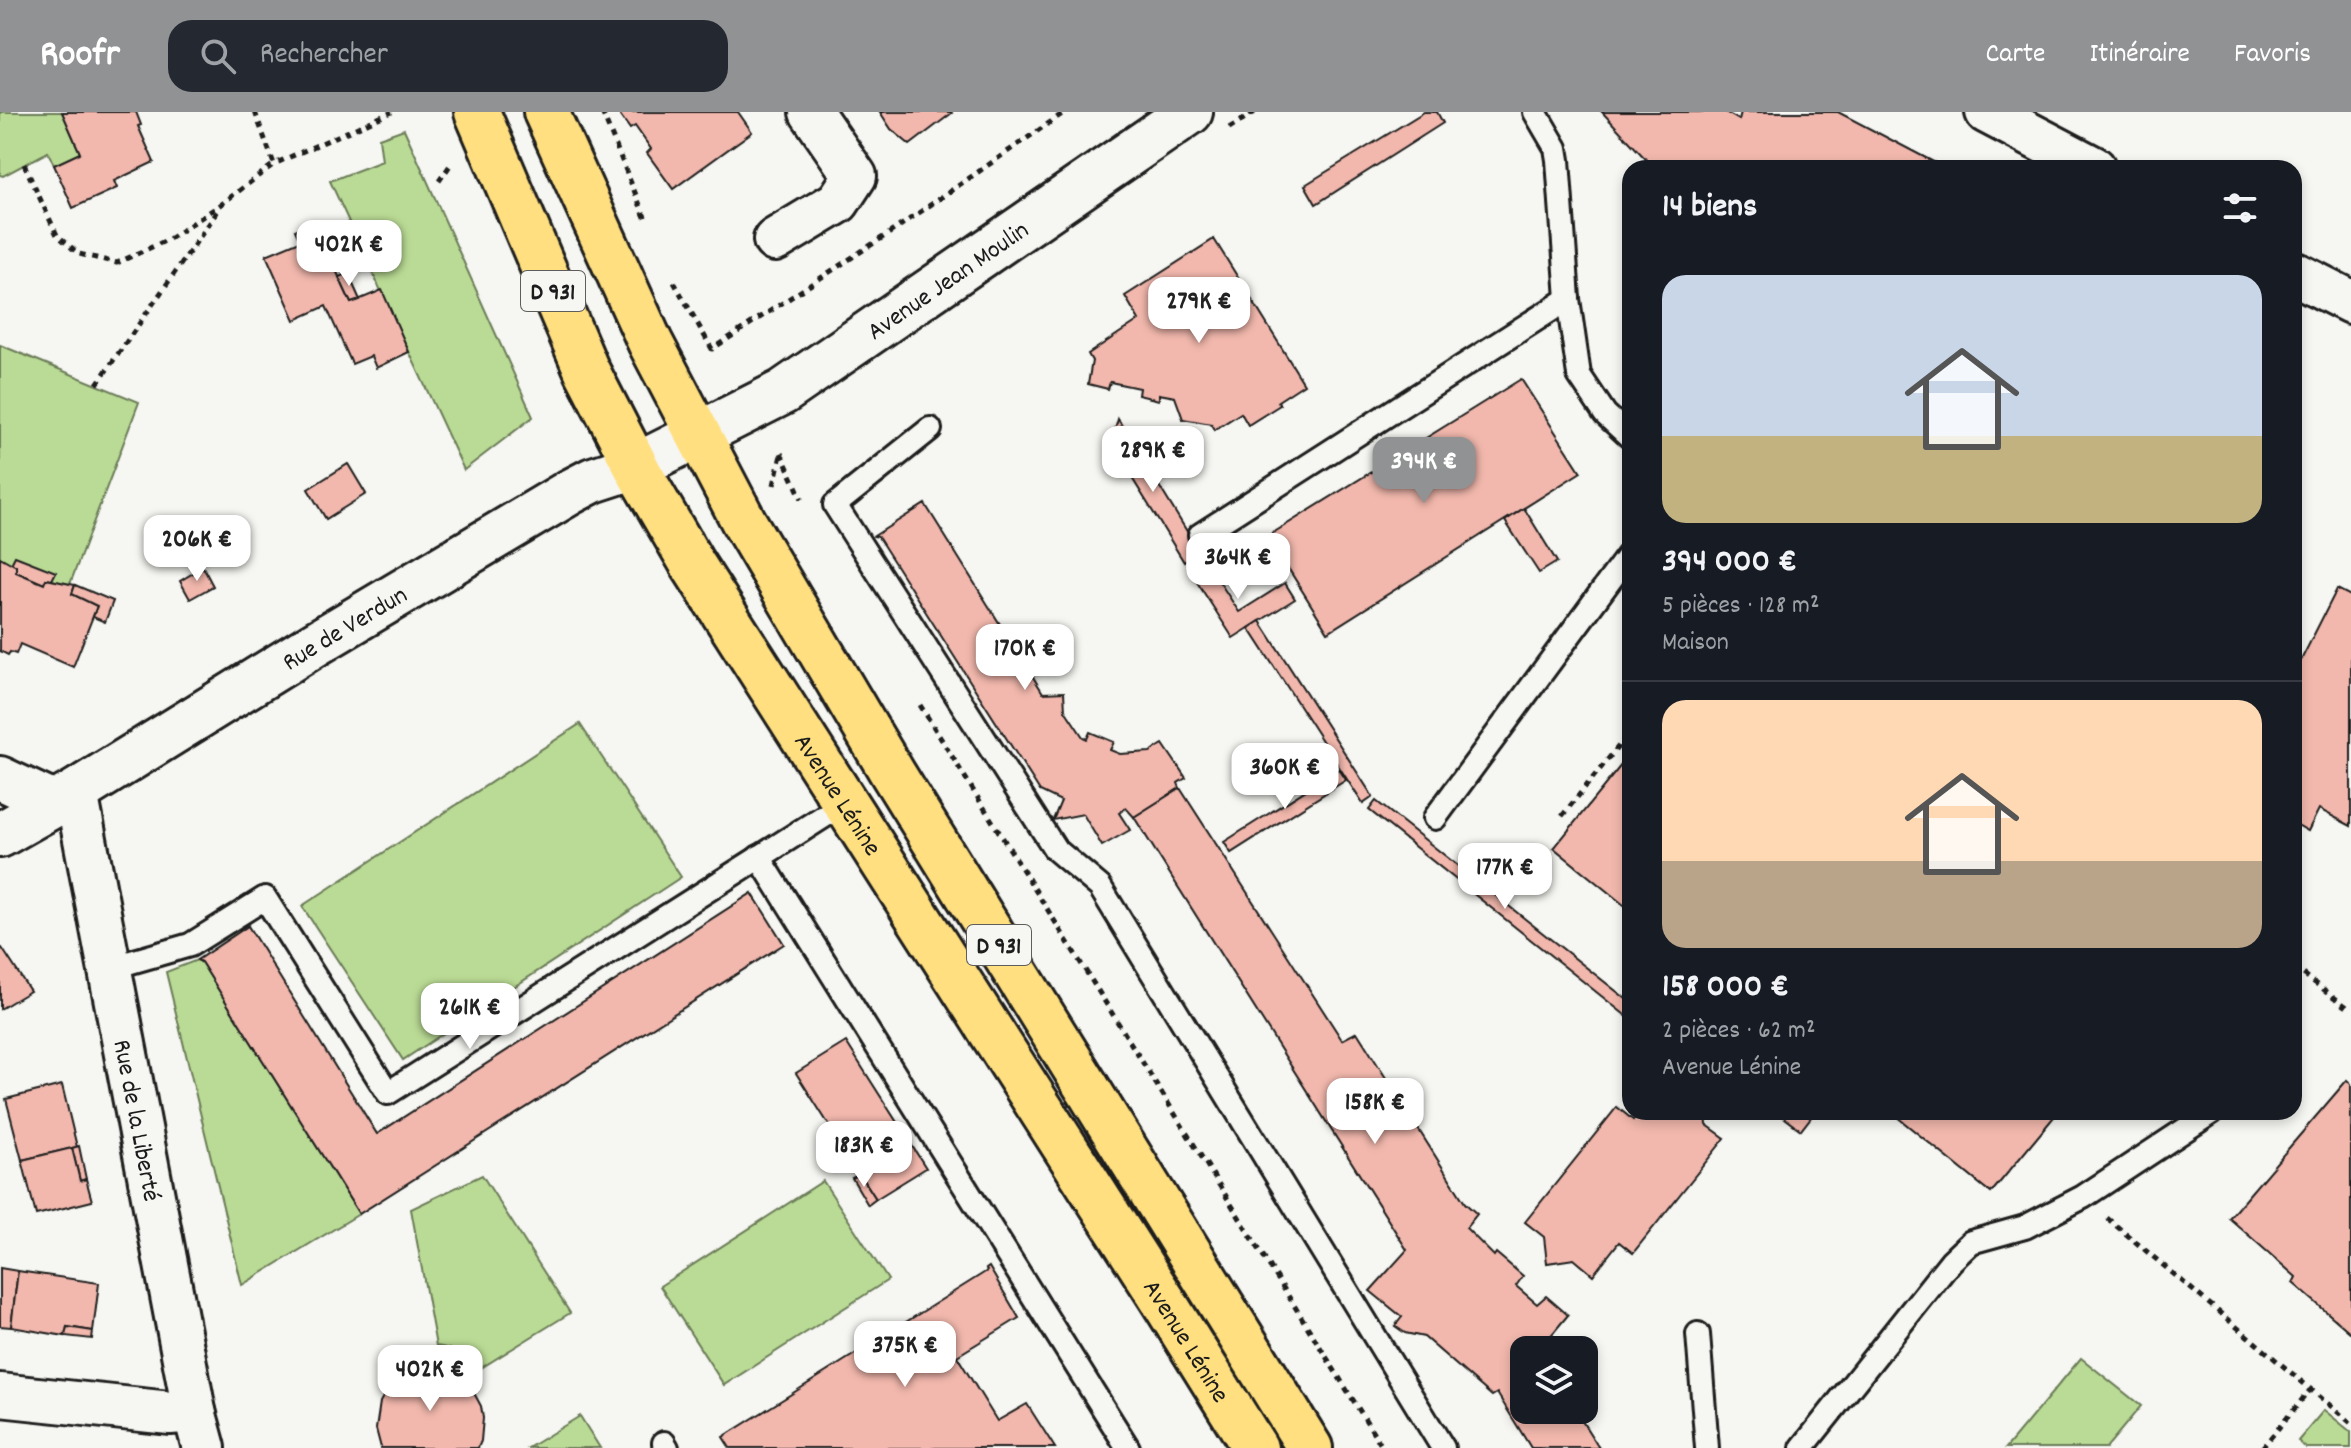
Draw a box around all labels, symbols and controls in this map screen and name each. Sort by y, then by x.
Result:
search box [168,20,728,92]
text: Roofr [40,29,120,84]
icon: search [196,34,240,78]
text: Rechercher [260,35,388,78]
text: Carte [1985,36,2045,76]
text: Itinéraire [2089,36,2190,76]
text: Favoris [2234,36,2311,76]
text: 14 biens [1662,184,1757,233]
icon: filters [2218,186,2262,230]
street label: Avenue Jean Moulin [860,213,1037,351]
pin: 402K € [284,220,414,288]
text: 402K € [315,227,383,264]
road number: D 931 [521,271,585,311]
pin: 279K € [1134,277,1264,345]
text: 279K € [1166,284,1232,321]
icon: home [1890,327,2034,471]
pin: 289K € [1088,426,1218,494]
text: 289K € [1120,433,1186,470]
pin: 394K € [1359,437,1489,505]
text: 394K € [1391,444,1457,481]
pin: 206K € [132,515,262,583]
text: 206K € [162,522,232,559]
pin: 364K € [1173,533,1303,601]
text: 394 000 € [1662,539,1797,588]
text: 364K € [1204,540,1272,577]
street label: Rue de Verdun [276,578,415,682]
text: 5 pièces · 128 m² [1662,588,1819,625]
pin: 170K € [960,624,1090,692]
text: Maison [1662,625,1729,662]
text: 170K € [994,631,1056,668]
street label: Avenue Lénine [783,727,889,864]
pin: 360K € [1220,743,1350,811]
text: 360K € [1250,750,1320,787]
icon: home [1890,752,2034,896]
pin: 177K € [1440,843,1570,911]
text: 177K € [1476,850,1534,887]
road number: D 931 [967,925,1031,965]
text: 158 000 € [1662,964,1789,1013]
pin: 261K € [405,983,535,1051]
text: 261K € [439,990,501,1027]
text: 2 pièces · 62 m² [1662,1013,1815,1050]
street label: Rue de la Liberté [102,1037,169,1205]
text: Avenue Lénine [1662,1050,1801,1087]
pin: 158K € [1310,1078,1440,1146]
text: 158K € [1345,1085,1405,1122]
pin: 183K € [799,1121,929,1189]
text: 183K € [834,1128,894,1165]
street label: Avenue Lénine [1132,1273,1237,1411]
pin: 375K € [840,1321,970,1389]
text: 375K € [872,1328,938,1365]
map controls [1510,1336,1598,1424]
button: layers [1510,1336,1598,1424]
pin: 402K € [365,1345,495,1413]
text: 402K € [396,1352,464,1389]

